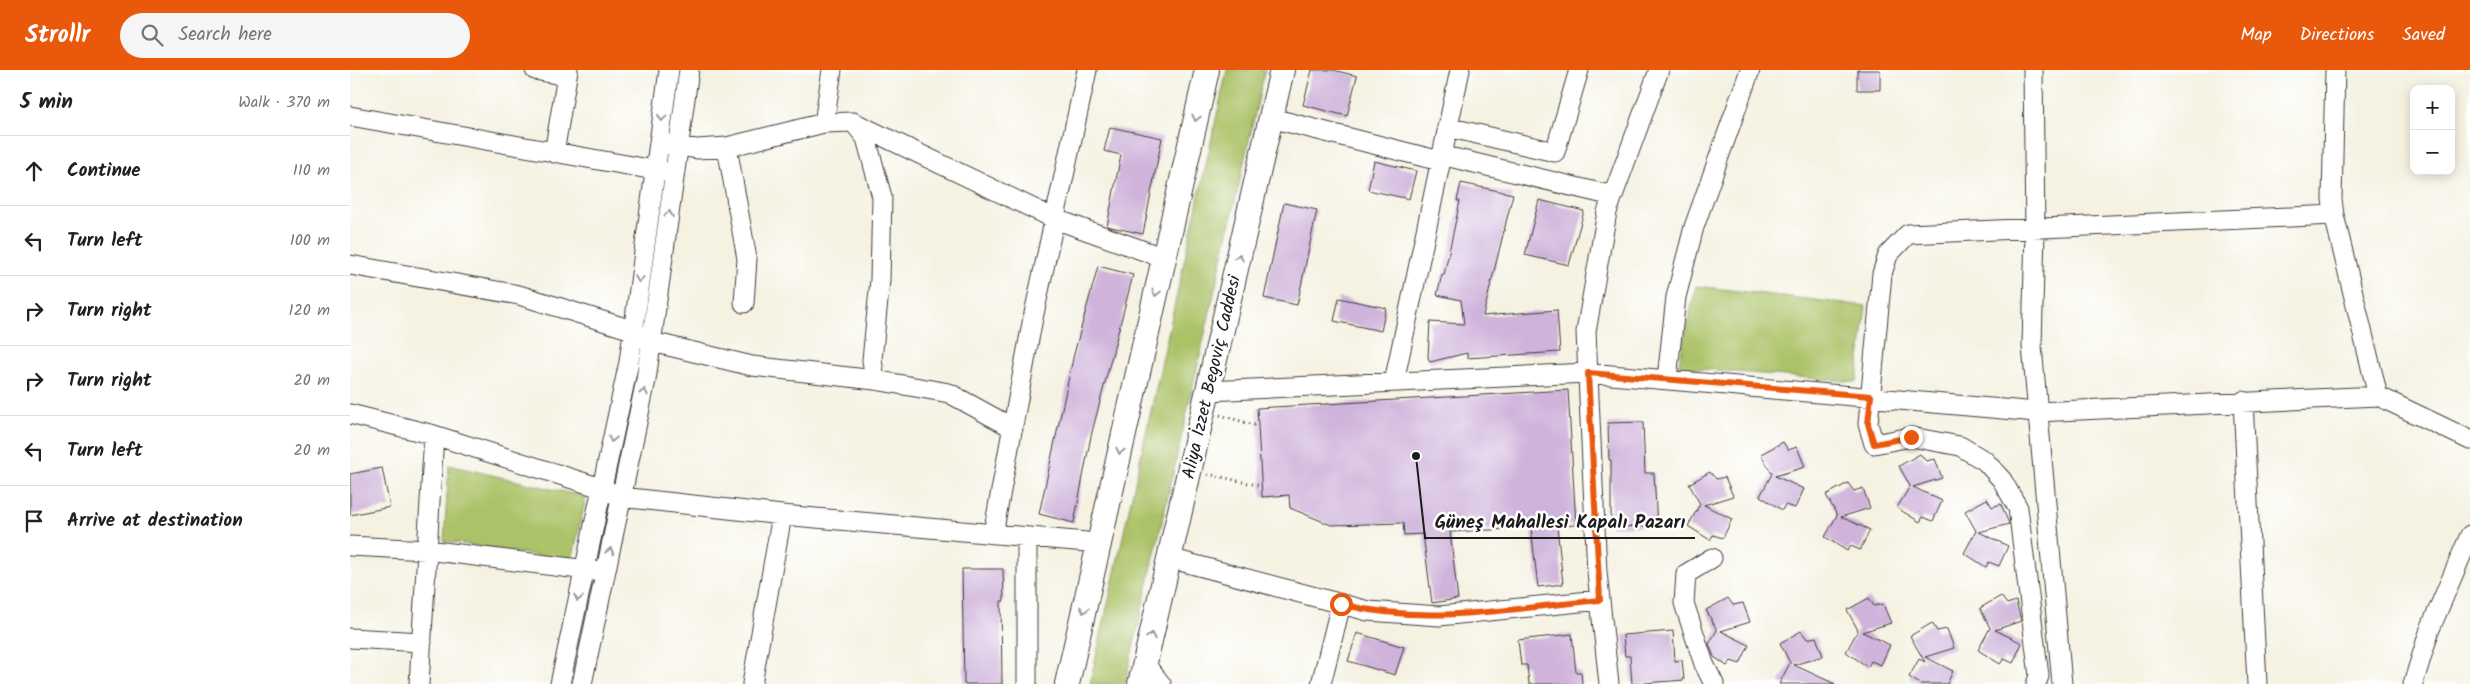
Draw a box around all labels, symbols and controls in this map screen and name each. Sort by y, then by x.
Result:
search box [120,13,470,58]
text: Strollr [25,16,90,55]
text: Search here [178,20,272,50]
icon: search [138,21,166,49]
text: Map [2240,21,2272,50]
text: Directions [2300,21,2374,50]
text: Saved [2402,21,2445,50]
map controls [2410,85,2455,175]
button: + [2410,85,2455,130]
text: 5 min [20,86,73,119]
text: Walk · 370 m [238,90,330,115]
one-way arrow [1191,113,1202,122]
one-way arrow [657,115,668,123]
button: − [2410,130,2455,175]
text: Continue [67,156,140,186]
icon: ahead [20,157,48,185]
text: 110 m [293,158,330,183]
one-way arrow [663,209,674,217]
text: Turn left [67,226,142,256]
icon: left [20,227,48,255]
text: 100 m [290,228,330,253]
one-way arrow [1233,252,1244,261]
street label: Aliya İzzet Begoviç Caddesi [1175,272,1250,482]
one-way arrow [635,275,645,284]
one-way arrow [1151,289,1162,297]
text: Turn right [67,296,152,326]
icon: right [20,297,48,325]
text: 120 m [289,298,330,323]
text: Turn right [67,366,152,396]
icon: right [20,367,48,395]
text: 20 m [294,368,330,393]
one-way arrow [638,387,649,396]
route end [1900,426,1923,449]
one-way arrow [607,435,618,444]
text: Turn left [67,436,142,466]
icon: left [20,437,48,465]
text: 20 m [294,438,330,463]
one-way arrow [1115,447,1126,456]
callout: Güneş Mahallesi Kapalı Pazarı [1425,504,1695,538]
text: Arrive at destination [67,506,243,536]
icon: arrive [20,507,48,535]
text: Güneş Mahallesi Kapalı Pazarı [1435,508,1685,538]
one-way arrow [604,546,615,555]
route start [1330,593,1353,616]
one-way arrow [573,594,583,603]
one-way arrow [1079,605,1089,614]
one-way arrow [1145,632,1156,641]

